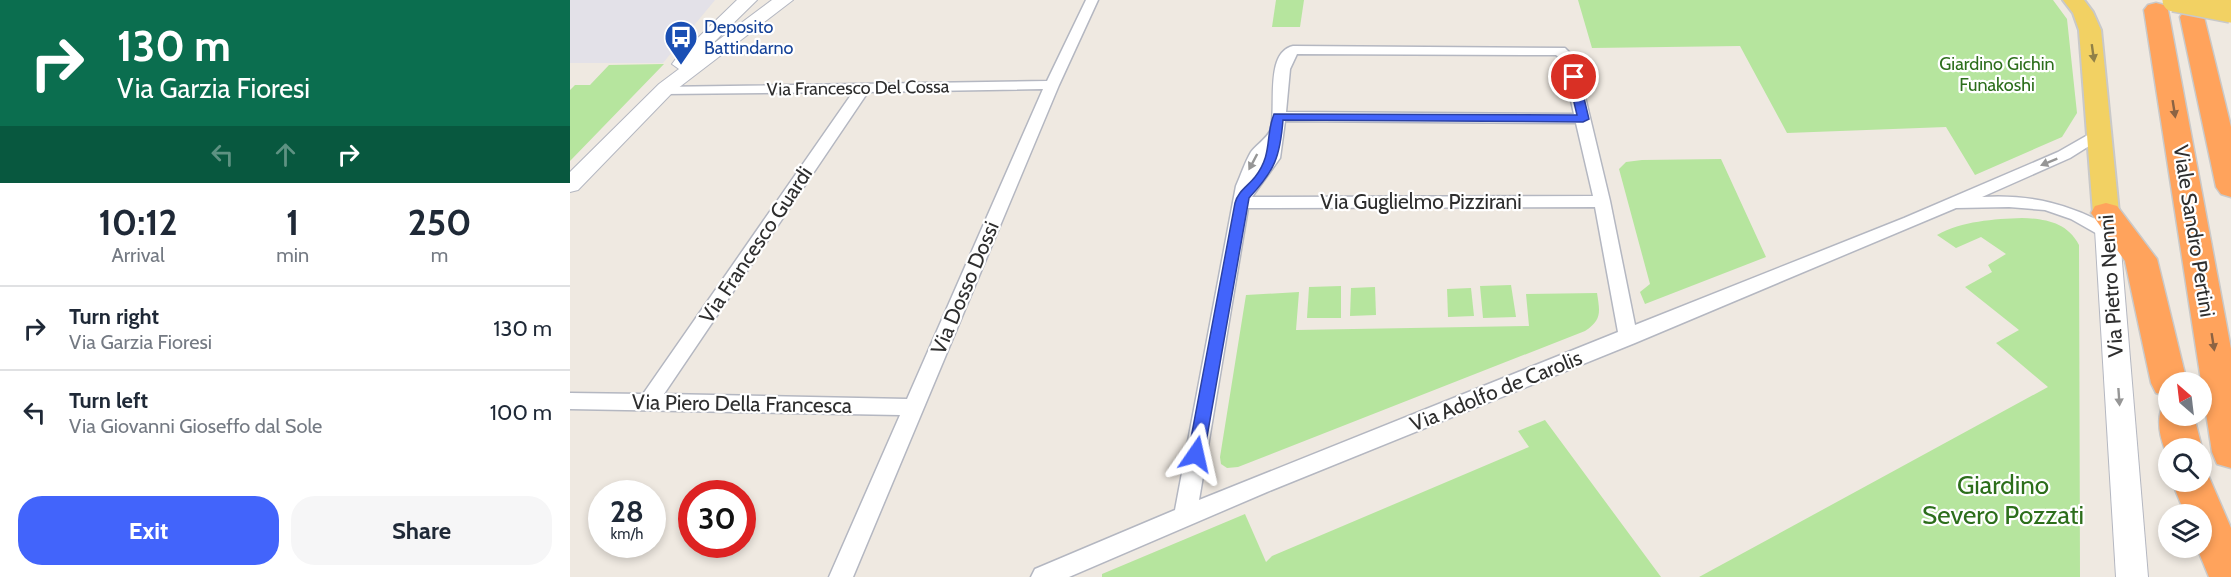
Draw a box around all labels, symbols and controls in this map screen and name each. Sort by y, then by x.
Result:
place label: Deposito Battindarno [704,16,794,59]
bus stop icon: Deposito Battindarno [663,19,699,66]
text: 130 m [117,20,231,72]
icon: right [18,24,96,102]
one-way arrow [2088,44,2098,63]
pin [1548,51,1599,102]
park label: Giardino Gichin Funakoshi [1939,53,2055,96]
icon: arrive [1557,60,1590,93]
text: Via Garzia Fioresi [117,72,310,105]
street label: Via Francesco Del Cossa [767,75,950,101]
one-way arrow [2170,99,2179,118]
icon: left [206,138,239,171]
icon: ahead [269,138,302,171]
icon: right [332,138,365,171]
street label: Viale Sandro Pertini [2169,143,2220,319]
one-way arrow [1248,154,1258,171]
one-way arrow [2041,157,2058,166]
street label: Via Francesco Guardi [694,162,817,328]
street label: Via Guglielmo Pizzirani [1320,189,1522,214]
text: 10:12 [99,200,178,244]
text: 1 [286,200,299,244]
text: 250 [408,200,471,244]
street label: Via Pietro Nenni [2093,214,2128,358]
street label: Via Dosso Dossi [925,218,1004,358]
text: Arrival [111,243,165,267]
text: min [276,243,309,267]
text: m [431,243,448,267]
text: Turn right [69,303,159,330]
icon: right [18,312,51,345]
text: 130 m [493,315,552,342]
text: Via Garzia Fioresi [69,330,212,354]
one-way arrow [2209,333,2218,352]
street label: Via Adolfo de Carolis [1406,345,1586,436]
north arrow [2158,372,2212,426]
map controls [2158,372,2212,558]
text: Turn left [69,387,148,414]
one-way arrow [2114,388,2124,407]
street label: Via Piero Della Francesca [632,389,852,418]
icon: left [18,396,51,429]
text: 100 m [490,399,552,426]
text: Via Giovanni Gioseffo dal Sole [69,414,322,438]
position arrow [1164,422,1228,486]
button: search [2158,438,2212,492]
park label: Giardino Severo Pozzati [1922,469,2084,531]
speed limit sign: 30 [678,480,756,558]
text: 28 [610,493,644,530]
button: Exit [18,496,279,565]
button: Share [291,496,552,565]
button: layers [2158,504,2212,558]
text: km/h [611,525,643,543]

